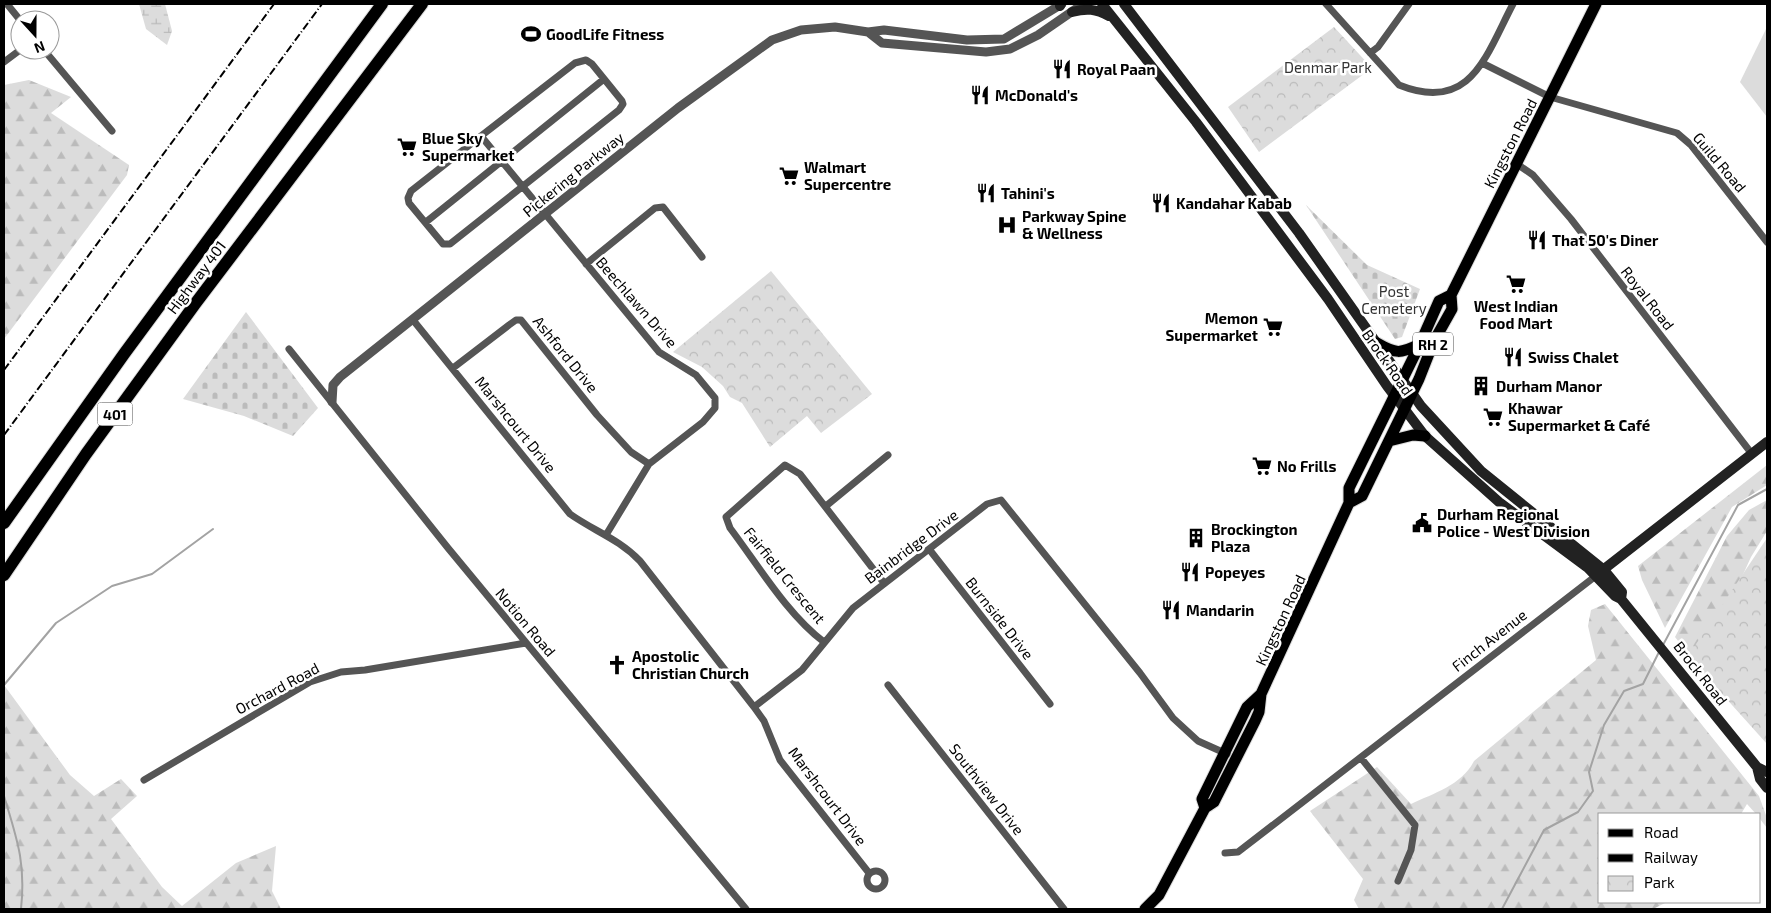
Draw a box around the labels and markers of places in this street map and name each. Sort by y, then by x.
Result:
sports icon: GoodLife Fitness [520,23,542,45]
place label: GoodLife Fitness [546,25,664,43]
restaurant icon: Royal Paan [1051,58,1073,80]
place label: Royal Paan [1077,60,1155,79]
restaurant icon: McDonald's [969,84,991,106]
place label: McDonald's [995,86,1078,104]
place label: Blue Sky Supermarket [422,129,514,164]
supermarket icon: Blue Sky Supermarket [396,136,418,158]
place label: Walmart Supercentre [804,158,891,193]
supermarket icon: Walmart Supercentre [778,165,800,187]
restaurant icon: Tahini's [975,182,997,204]
place label: Tahini's [1001,184,1055,202]
restaurant icon: Kandahar Kabab [1150,192,1172,214]
place label: Kandahar Kabab [1176,194,1292,212]
place label: Parkway Spine & Wellness [1022,207,1127,242]
hospital icon: Parkway Spine & Wellness [996,214,1018,236]
restaurant icon: That 50's Diner [1526,229,1548,251]
place label: That 50's Diner [1552,231,1659,249]
supermarket icon: West Indian Food Mart [1505,273,1527,295]
place label: West Indian Food Mart [1474,297,1558,332]
place label: Memon Supermarket [1166,309,1258,344]
supermarket icon: Memon Supermarket [1262,316,1284,338]
restaurant icon: Swiss Chalet [1502,346,1524,368]
place label: Swiss Chalet [1528,348,1619,366]
building icon: Durham Manor [1470,375,1492,397]
place label: Durham Manor [1496,377,1603,395]
place label: Khawar Supermarket & Café [1508,399,1650,434]
supermarket icon: Khawar Supermarket & Café [1482,406,1504,428]
supermarket icon: No Frills [1251,455,1273,477]
place label: No Frills [1277,457,1336,475]
place label: Durham Regional Police - West Division [1437,505,1590,540]
public building icon: Durham Regional Police - West Division [1411,512,1433,534]
place label: Brockington Plaza [1211,520,1298,555]
building icon: Brockington Plaza [1185,527,1207,549]
restaurant icon: Popeyes [1179,561,1201,583]
place label: Popeyes [1205,563,1265,582]
restaurant icon: Mandarin [1160,599,1182,621]
place label: Mandarin [1186,601,1254,619]
place label: Apostolic Christian Church [632,647,749,682]
church icon: Apostolic Christian Church [606,654,628,676]

